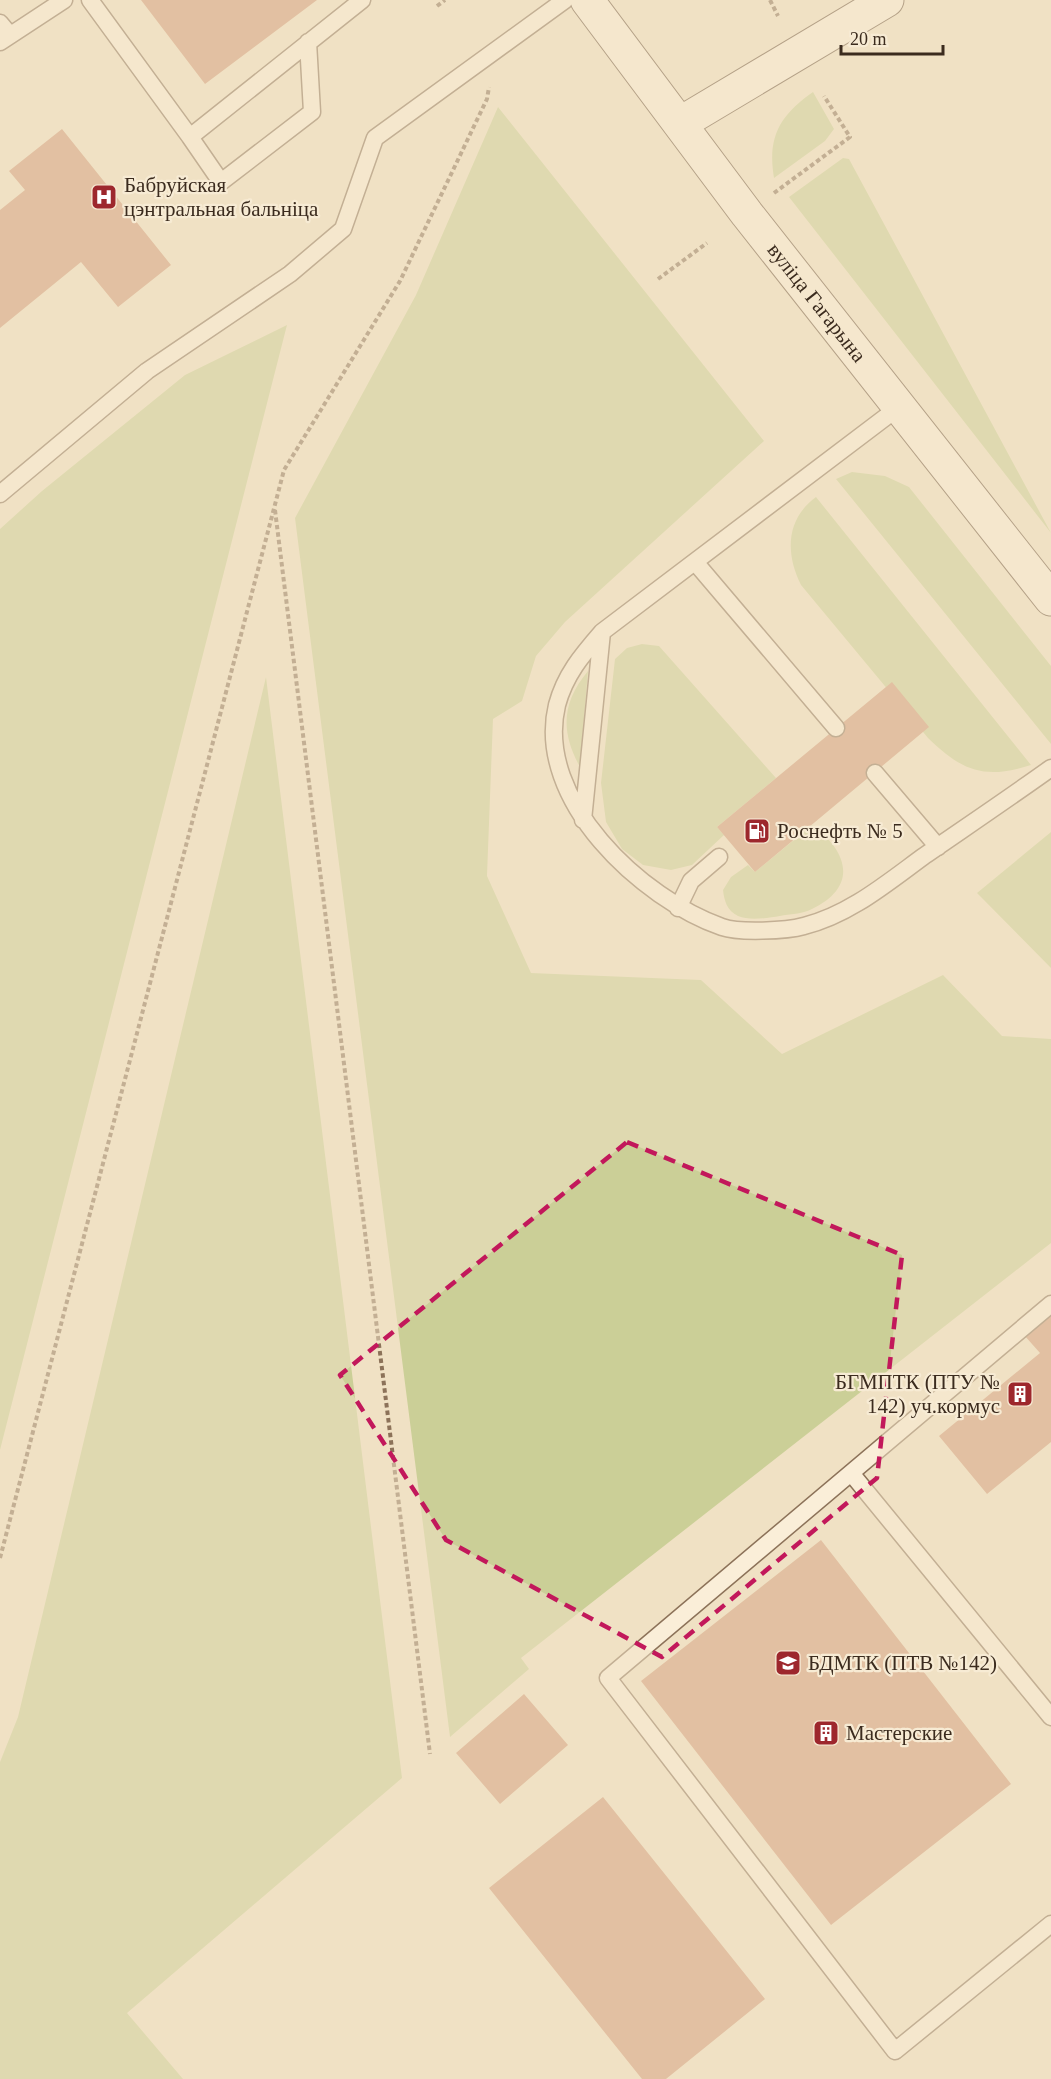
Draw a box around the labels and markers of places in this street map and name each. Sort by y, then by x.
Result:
place label: Бабруйская цэнтральная бальніца [124,173,319,221]
hospital icon: Бабруйская цэнтральная бальніца [89,182,119,212]
fuel station icon: Роснефть № 5 [742,816,772,846]
place label: Роснефть № 5 [777,819,903,843]
place label: БГМПТК (ПТУ № 142) уч.кормус [835,1370,1000,1418]
building icon: БГМПТК (ПТУ № 142) уч.кормус [1005,1379,1035,1409]
school or university icon: БДМТК (ПТВ №142) [773,1648,803,1678]
place label: БДМТК (ПТВ №142) [808,1651,997,1675]
building icon: Мастерские [811,1718,841,1748]
place label: Мастерские [846,1721,952,1745]

